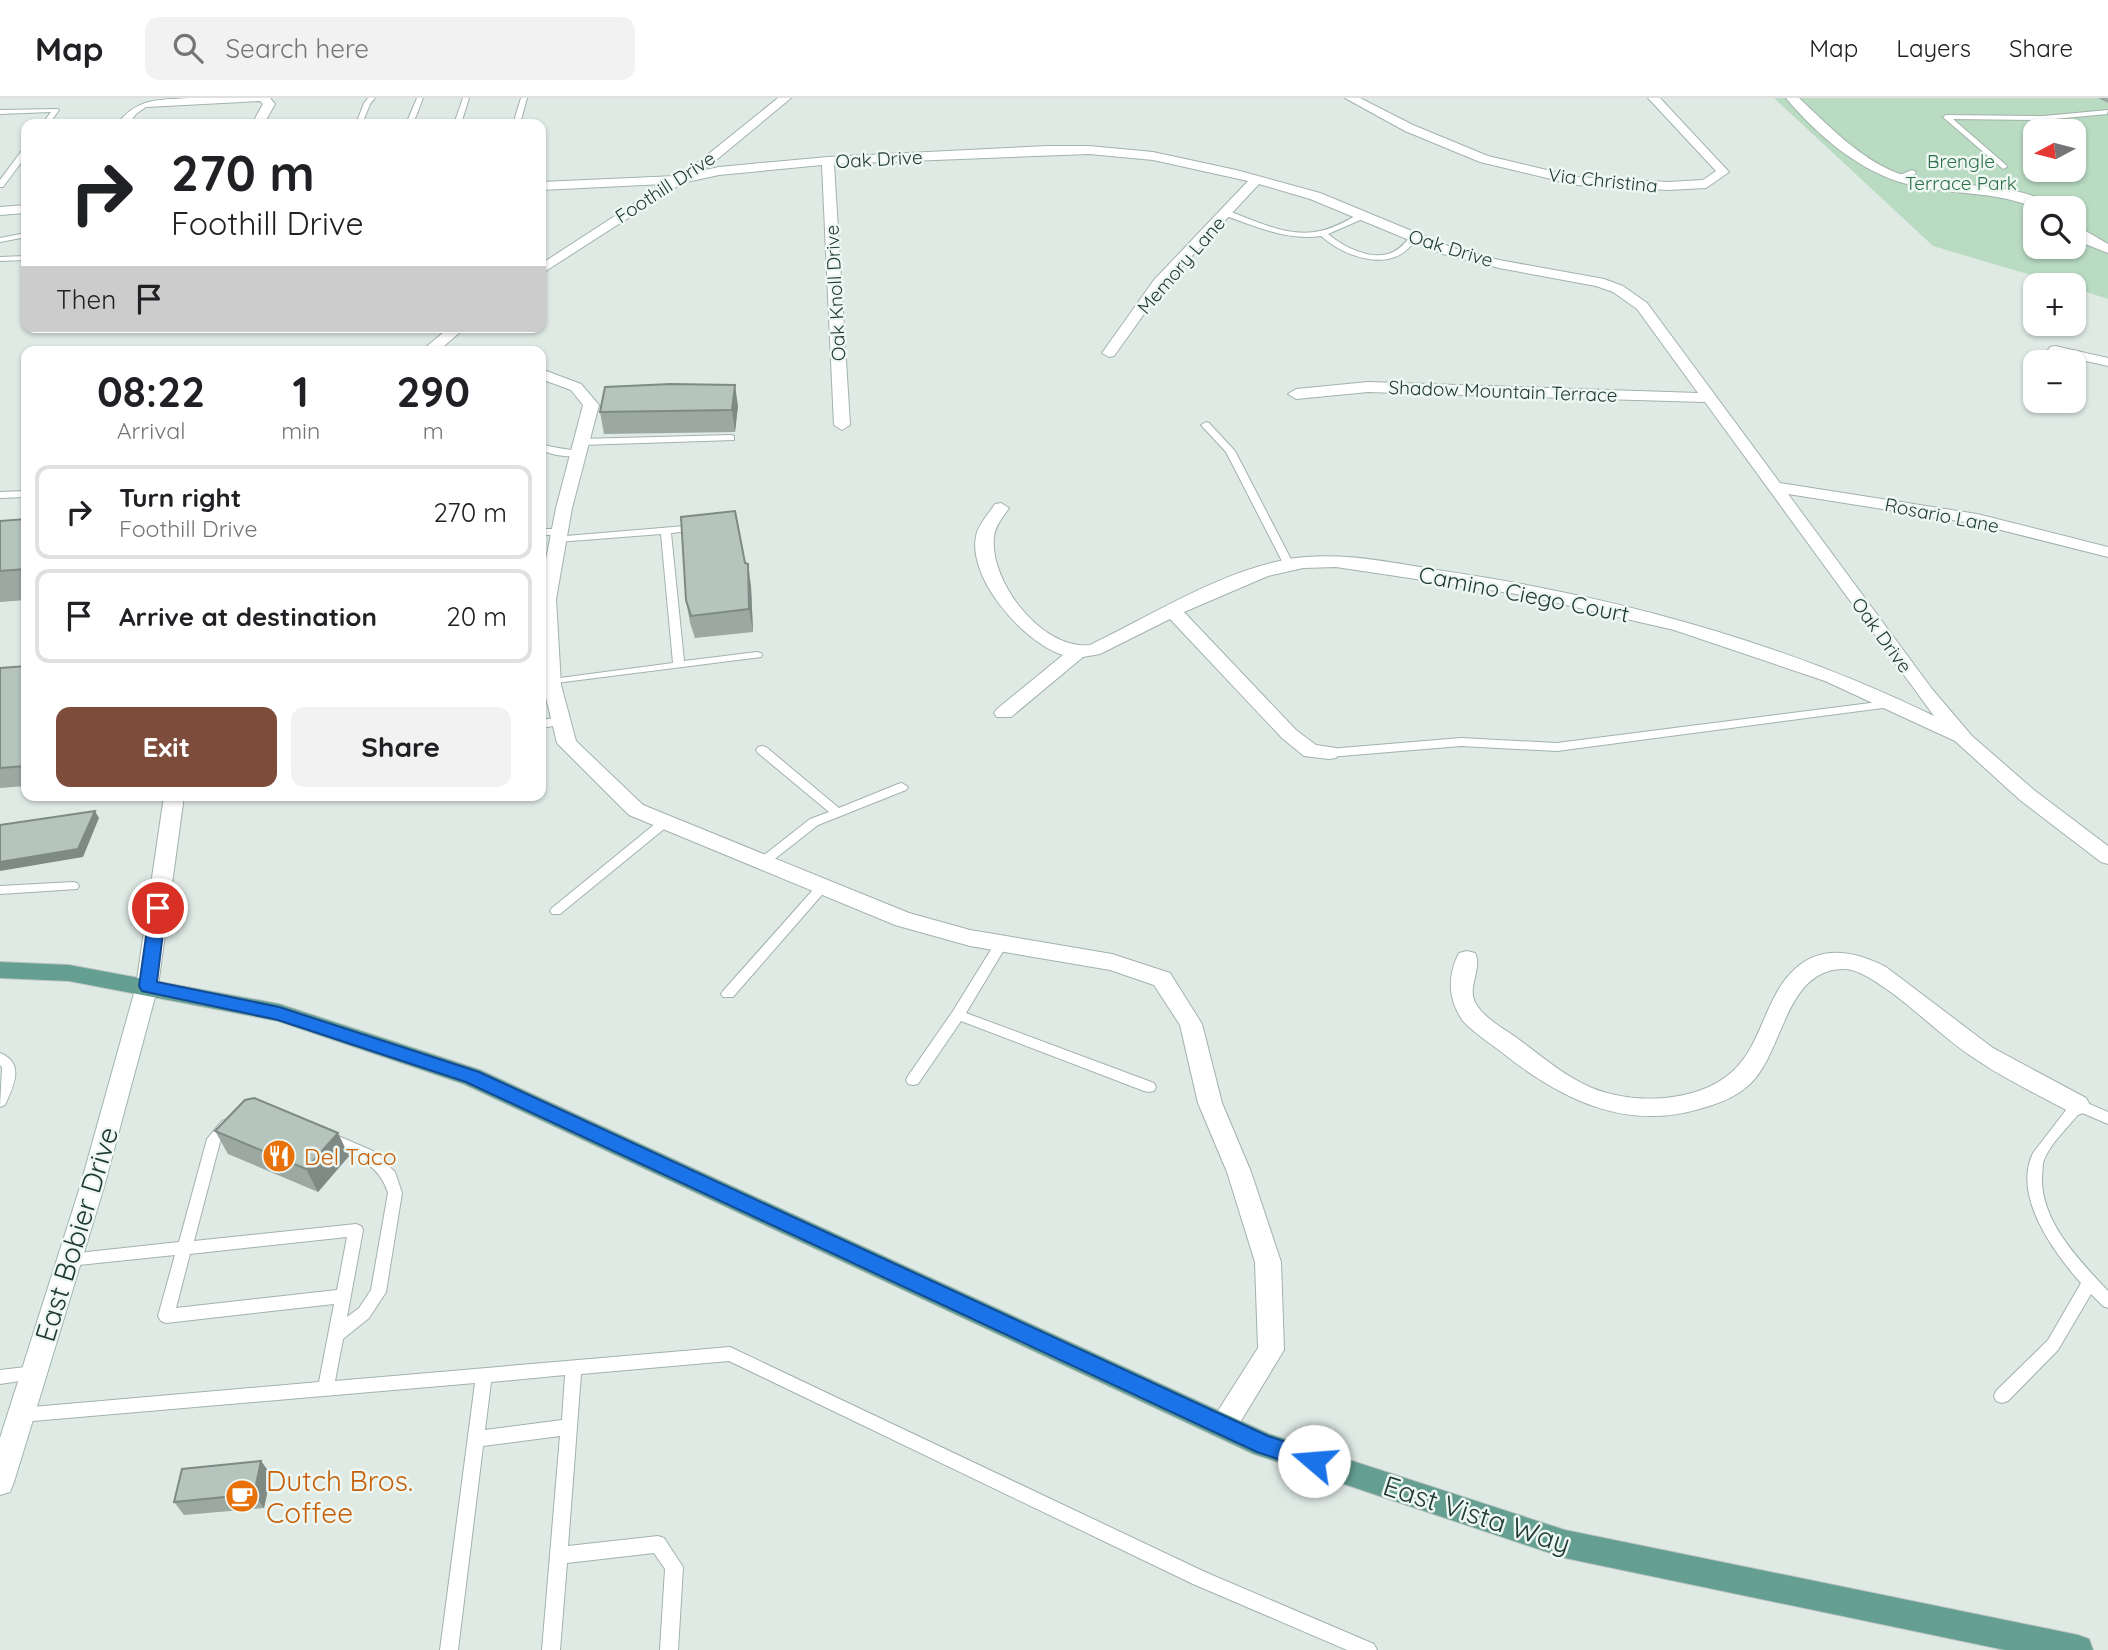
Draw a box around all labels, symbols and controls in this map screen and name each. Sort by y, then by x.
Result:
search box [145,17,635,80]
text: Map [35,28,103,69]
icon: search [169,29,207,67]
text: Search here [225,32,369,65]
text: Map [1809,33,1858,63]
text: Layers [1896,33,1971,63]
text: Share [2009,33,2073,63]
north arrow [2023,119,2086,182]
map controls [2023,119,2086,413]
text: 270 m [171,142,315,203]
street label: Oak Drive [835,145,923,173]
street label: Foothill Drive [610,146,720,228]
icon: right [56,147,147,238]
park label: Brengle Terrace Park [1905,149,2017,195]
street label: Via Christina [1547,162,1659,198]
button: search [2023,196,2086,259]
text: Foothill Drive [171,203,364,243]
street label: Memory Lane [1132,211,1230,319]
street label: Oak Knoll Drive [819,224,851,362]
street label: Oak Drive [1406,224,1496,272]
button: + [2023,273,2086,336]
icon: arrive [130,280,168,318]
text: Then [56,283,116,316]
button: − [2023,350,2086,413]
text: 08:22 [97,365,205,418]
text: 1 [293,365,309,418]
text: 290 [396,365,470,418]
street label: Shadow Mountain Terrace [1388,375,1618,407]
text: Arrival [117,416,186,445]
text: min [281,416,320,445]
text: m [423,416,444,445]
text: Turn right [119,481,241,514]
street label: Rosario Lane [1883,492,2001,538]
icon: right [60,493,98,531]
text: 270 m [433,496,507,529]
text: Foothill Drive [119,514,257,543]
street label: Camino Ciego Court [1416,559,1632,629]
street label: Oak Drive [1847,593,1917,677]
icon: arrive [60,597,98,635]
text: Arrive at destination [119,600,377,633]
text: 20 m [446,600,507,633]
button: Exit [56,707,277,787]
button: Share [291,707,511,787]
pin [128,878,188,938]
icon: arrive [139,889,177,927]
street label: East Bobier Drive [27,1122,125,1346]
restaurant icon: Del Taco [260,1137,298,1175]
place label: Del Taco [304,1142,397,1171]
position arrow [1277,1424,1351,1498]
place label: Dutch Bros. Coffee [266,1463,413,1530]
street label: East Vista Way [1379,1467,1575,1561]
cafe icon: Dutch Bros. Coffee [223,1477,261,1515]

